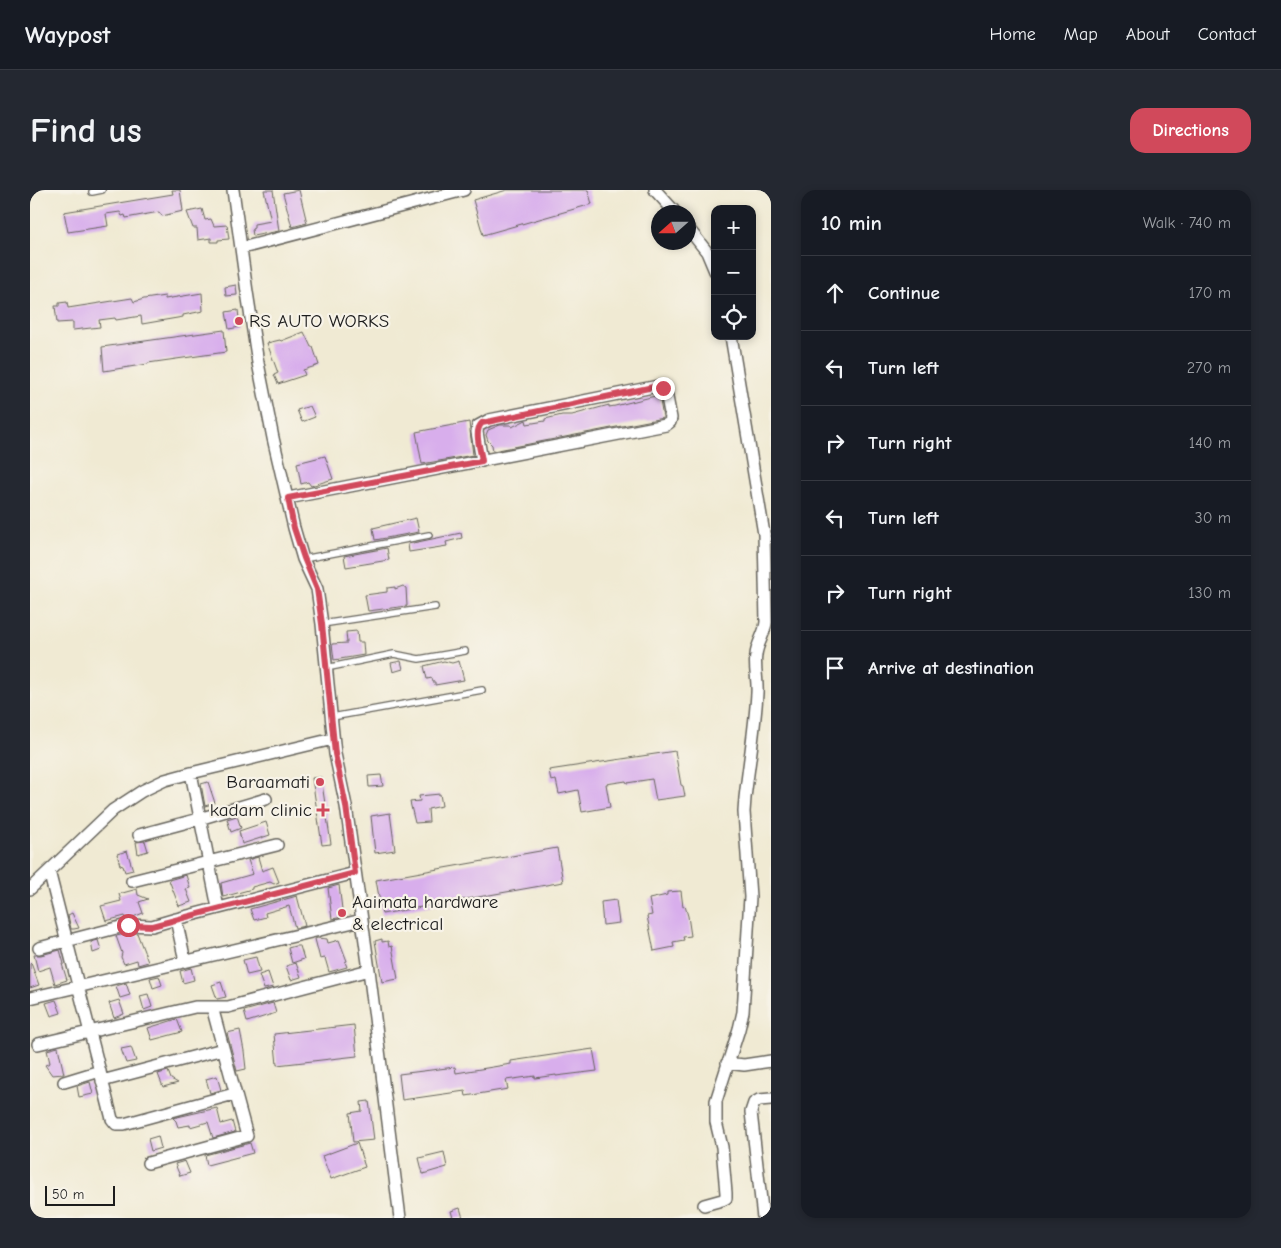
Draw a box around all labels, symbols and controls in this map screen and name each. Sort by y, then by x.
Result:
text: Waypost [25,21,110,49]
text: Home [989,24,1036,45]
text: Map [1064,24,1098,45]
text: About [1126,24,1170,45]
text: Contact [1198,24,1256,45]
button: Directions [1130,108,1251,153]
text: Find us [30,110,142,151]
north arrow [651,205,696,250]
map controls [711,205,756,340]
button: + [711,205,756,250]
text: 10 min [821,211,882,235]
text: Walk · 740 m [1143,214,1231,232]
button: − [711,250,756,295]
icon: ahead [821,279,849,307]
text: Continue [868,282,940,304]
text: 170 m [1189,284,1231,302]
button: locate [711,295,756,340]
place label: RS AUTO WORKS [249,310,389,332]
marker: RS AUTO WORKS [233,315,245,327]
icon: left [821,354,849,382]
text: Turn left [868,357,939,379]
text: 270 m [1187,359,1231,377]
route end [652,377,675,400]
icon: right [821,429,849,457]
text: Turn right [868,432,952,454]
text: 140 m [1189,434,1231,452]
icon: left [821,504,849,532]
text: Turn left [868,507,939,529]
text: 30 m [1195,509,1231,527]
icon: right [821,579,849,607]
text: Turn right [868,582,952,604]
text: 130 m [1188,584,1231,602]
icon: arrive [821,654,849,682]
text: Arrive at destination [868,657,1034,679]
place label: Baraamati [226,771,310,793]
marker: Baraamati [314,776,326,788]
place label: kadam clinic [210,799,312,821]
marker: kadam clinic [316,803,330,817]
place label: Aaimata hardware & electrical [352,891,498,935]
marker: Aaimata hardware & electrical [336,907,348,919]
route start [117,914,140,937]
scale bar [45,1183,115,1206]
text: 50 m [52,1186,84,1203]

